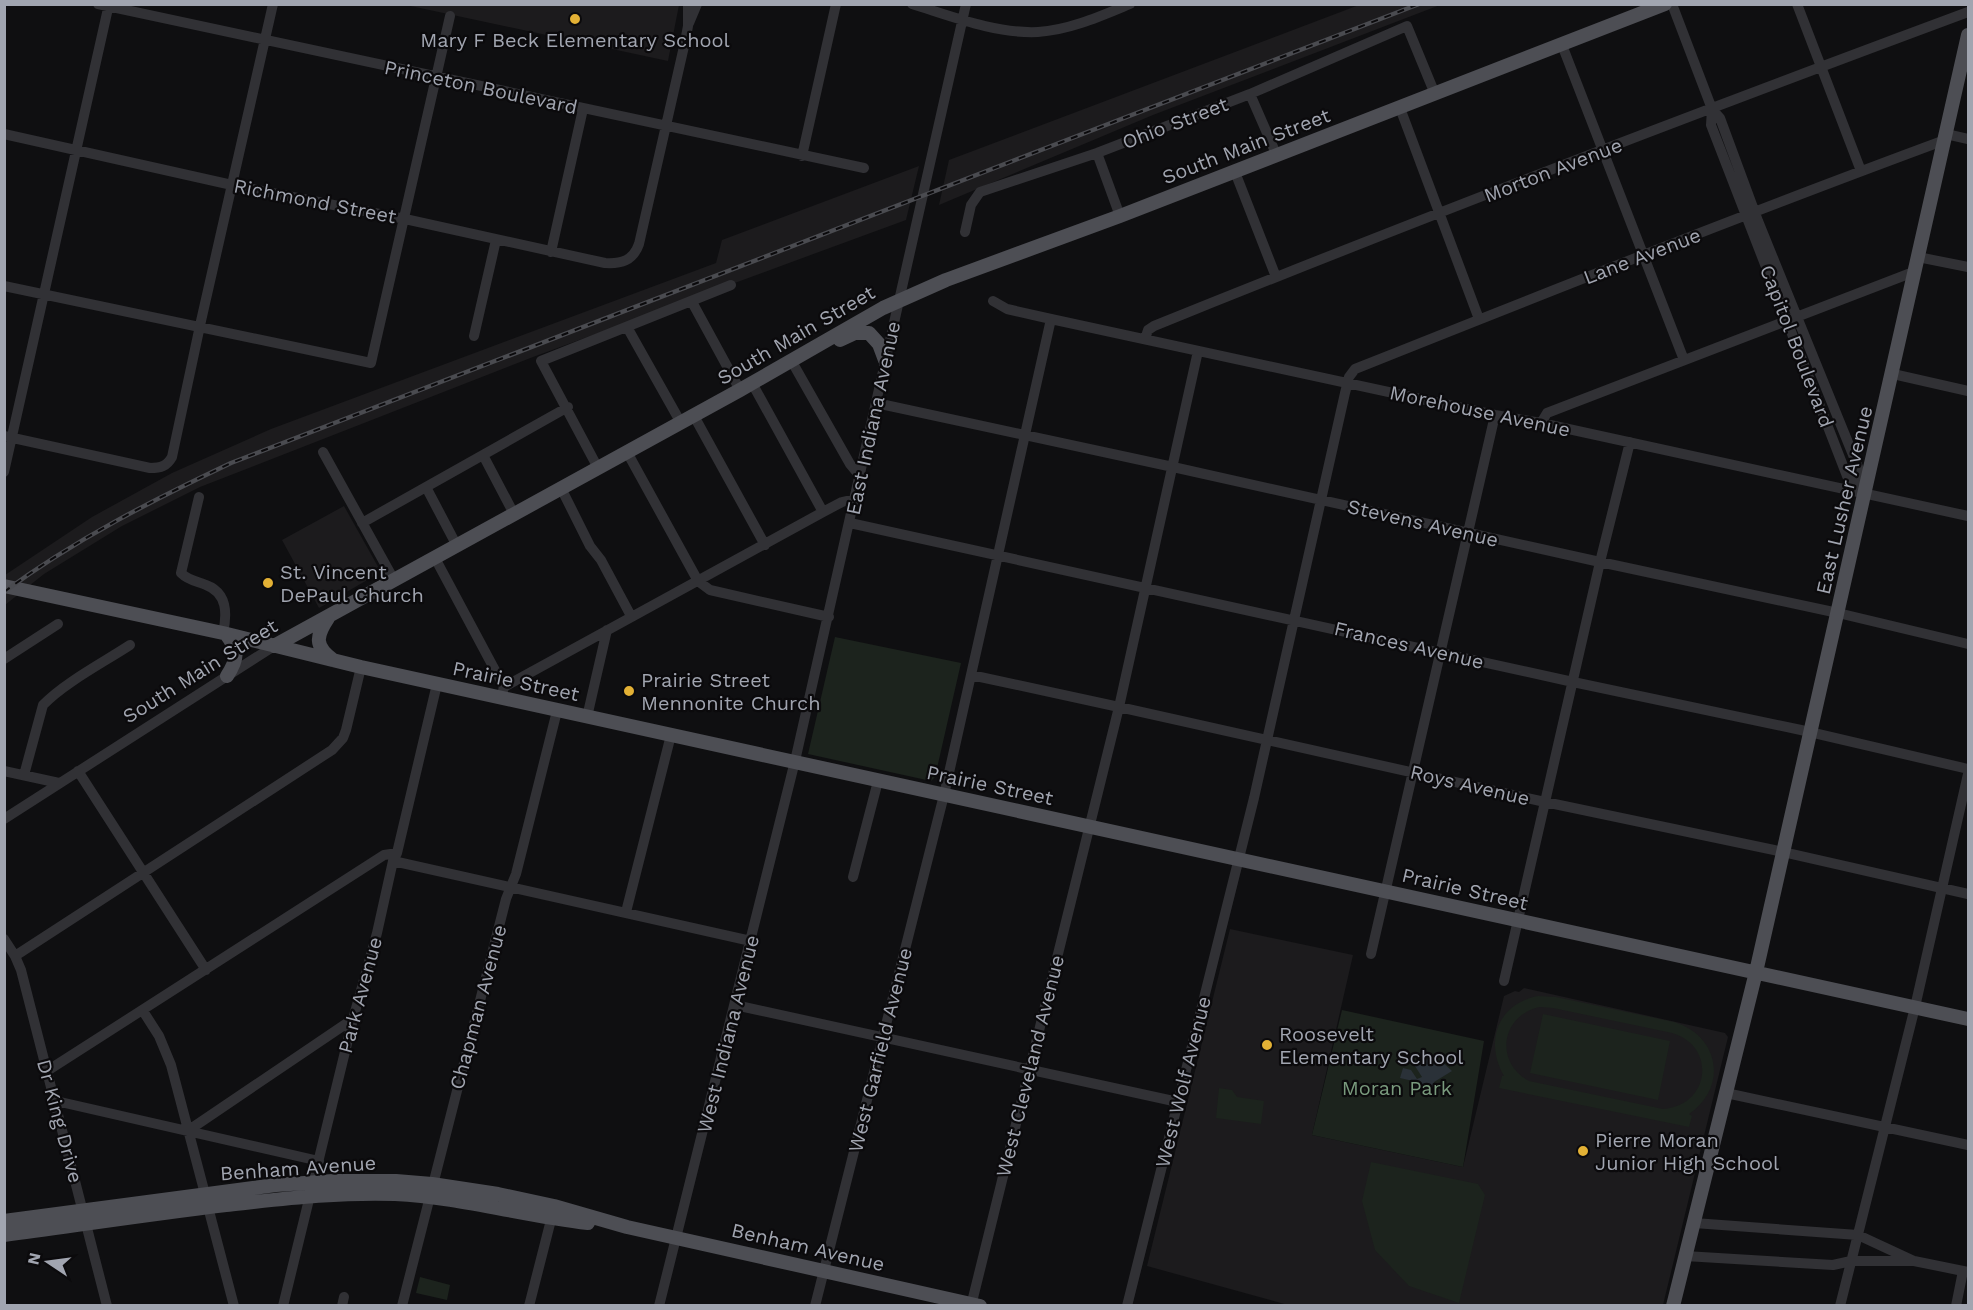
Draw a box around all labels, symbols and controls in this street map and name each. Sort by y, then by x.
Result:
marker: Mary F Beck Elementary School [568,12,582,26]
place label: Mary F Beck Elementary School [420,28,730,52]
street label: Princeton Boulevard [382,55,580,119]
street label: Ohio Street [1119,92,1232,154]
street label: South Main Street [1159,103,1334,189]
street label: Morton Avenue [1481,133,1625,207]
street label: Richmond Street [232,173,399,229]
street label: Lane Avenue [1580,223,1704,289]
street label: Capitol Boulevard [1755,261,1839,431]
street label: South Main Street [713,280,879,390]
street label: East Indiana Avenue [841,319,905,517]
street label: Morehouse Avenue [1388,380,1572,442]
street label: East Lusher Avenue [1811,403,1877,597]
street label: Stevens Avenue [1345,494,1501,552]
place label: St. Vincent DePaul Church [280,560,424,607]
marker: St. Vincent DePaul Church [261,576,275,590]
street label: South Main Street [118,613,282,728]
street label: Frances Avenue [1332,616,1486,674]
street label: Prairie Street [451,656,582,706]
place label: Prairie Street Mennonite Church [641,668,821,715]
marker: Prairie Street Mennonite Church [622,684,636,698]
street label: Prairie Street [925,760,1056,810]
street label: Roys Avenue [1408,760,1532,810]
street label: Prairie Street [1400,863,1531,915]
street label: Chapman Avenue [444,922,512,1092]
street label: West Indiana Avenue [692,933,764,1135]
street label: Park Avenue [333,934,387,1056]
street label: West Garfield Avenue [843,945,917,1155]
street label: West Cleveland Avenue [991,952,1069,1180]
street label: West Wolf Avenue [1150,994,1216,1170]
place label: Roosevelt Elementary School [1279,1022,1463,1069]
marker: Roosevelt Elementary School [1260,1038,1274,1052]
street label: Dr King Drive [32,1057,88,1185]
park label: Moran Park [1342,1076,1452,1100]
place label: Pierre Moran Junior High School [1595,1128,1779,1175]
marker: Pierre Moran Junior High School [1576,1144,1590,1158]
street label: Benham Avenue [219,1151,377,1185]
street label: Benham Avenue [729,1218,887,1276]
north arrow [18,1232,78,1292]
text: N [23,1251,44,1267]

